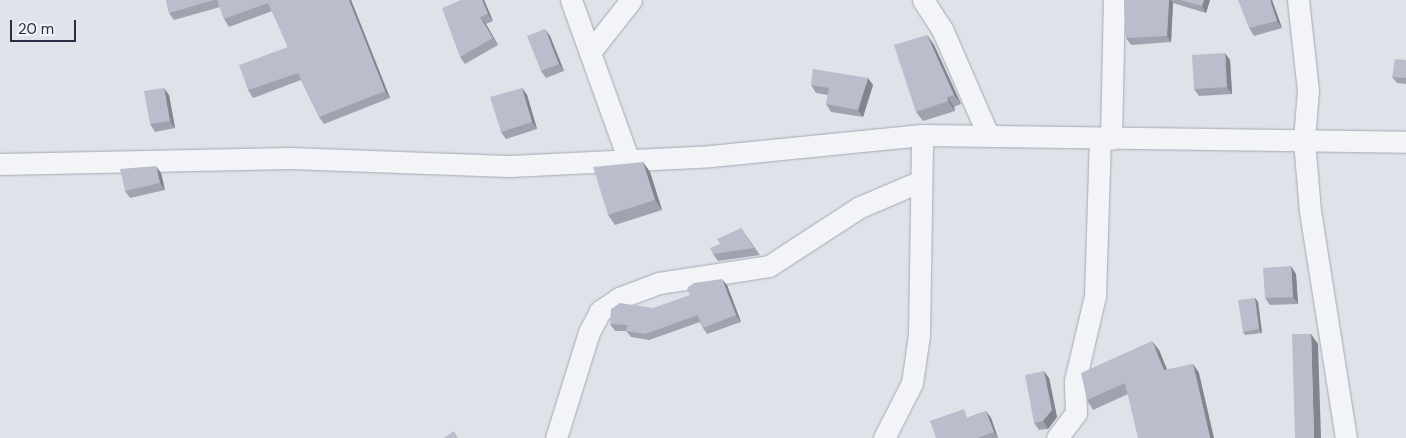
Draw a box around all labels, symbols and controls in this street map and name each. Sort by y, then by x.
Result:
scale bar [12,10,79,42]
text: 20 m [18,19,54,39]

